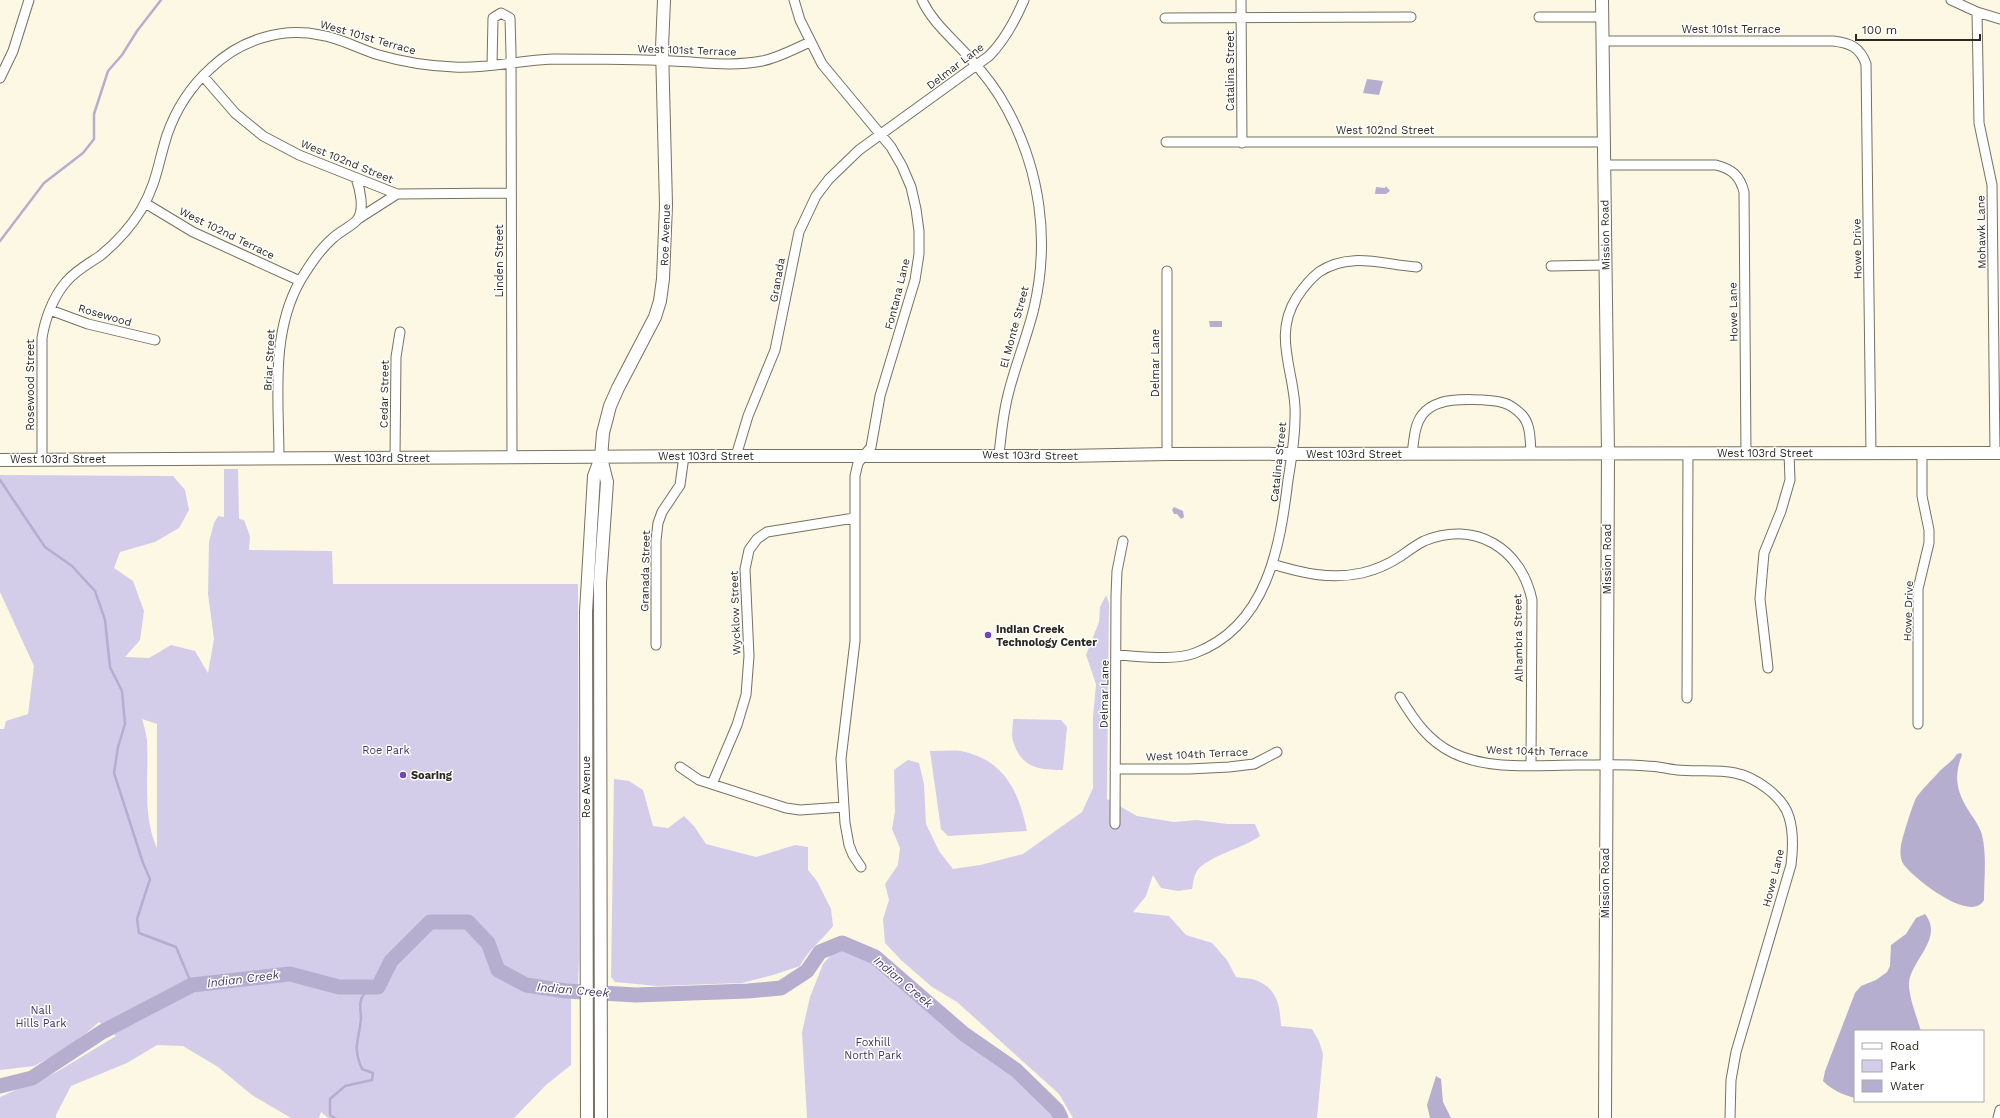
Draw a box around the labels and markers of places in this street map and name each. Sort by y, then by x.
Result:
place label: Indian Creek Technology Center [996,623,1097,649]
marker: Indian Creek Technology Center [983,630,993,640]
place label: Soaring [411,769,453,782]
marker: Soaring [398,770,408,780]

